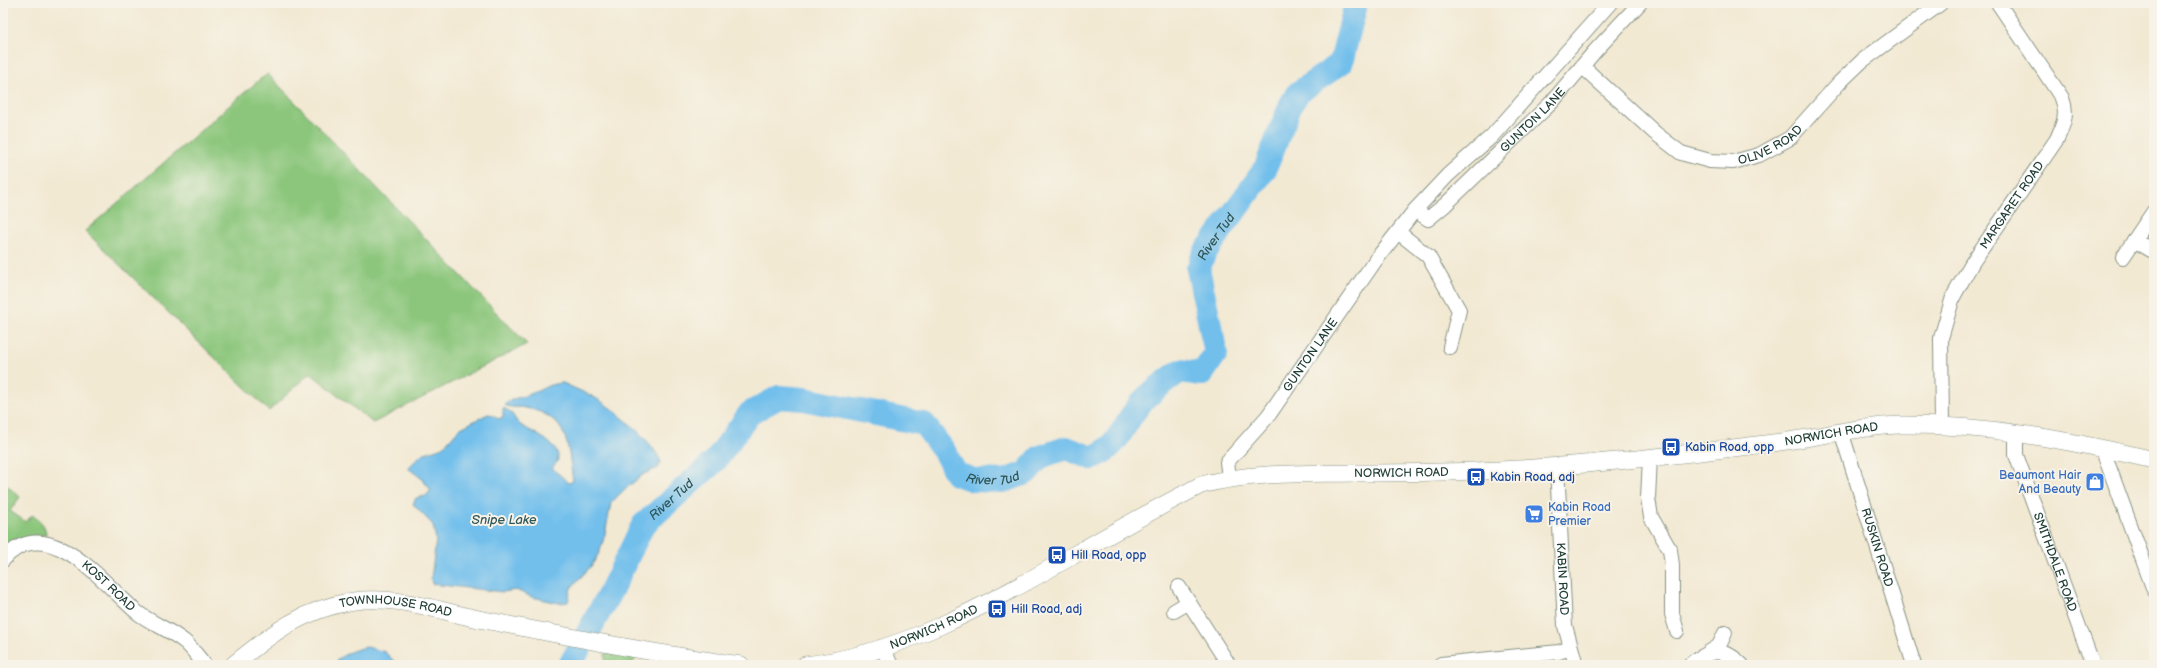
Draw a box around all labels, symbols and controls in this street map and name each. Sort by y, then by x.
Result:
street label: GUNTON LANE [1497,84,1568,155]
street label: OLIVE ROAD [1736,122,1806,168]
street label: MARGARET ROAD [1977,158,2047,252]
water label: River Tud [1194,210,1239,263]
street label: GUNTON LANE [1280,315,1341,395]
street label: NORWICH ROAD [1783,419,1879,449]
bus stop icon: Kabin Road, opp [1660,436,1682,458]
place label: Kabin Road, opp [1685,440,1774,455]
street label: NORWICH ROAD [1354,464,1449,481]
bus stop icon: Kabin Road, adj [1465,466,1487,488]
water label: River Tud [964,468,1022,489]
place label: Beaumont Hair And Beauty [1999,468,2082,497]
place label: Kabin Road, adj [1490,470,1575,485]
shop icon: Beaumont Hair And Beauty [2084,471,2106,493]
water label: River Tud [646,475,697,524]
place label: Kabin Road Premier [1548,500,1611,529]
supermarket icon: Kabin Road Premier [1523,503,1545,525]
street label: RUSKIN ROAD [1858,506,1897,589]
street label: SMITHDALE ROAD [2030,510,2080,614]
water label: Snipe Lake [471,512,537,528]
street label: KABIN ROAD [1553,542,1572,616]
bus stop icon: Hill Road, opp [1046,544,1068,566]
place label: Hill Road, opp [1071,548,1146,563]
street label: KOST ROAD [79,557,139,615]
street label: TOWNHOUSE ROAD [338,592,454,620]
bus stop icon: Hill Road, adj [986,598,1008,620]
street label: NORWICH ROAD [888,601,981,652]
place label: Hill Road, adj [1011,602,1082,617]

